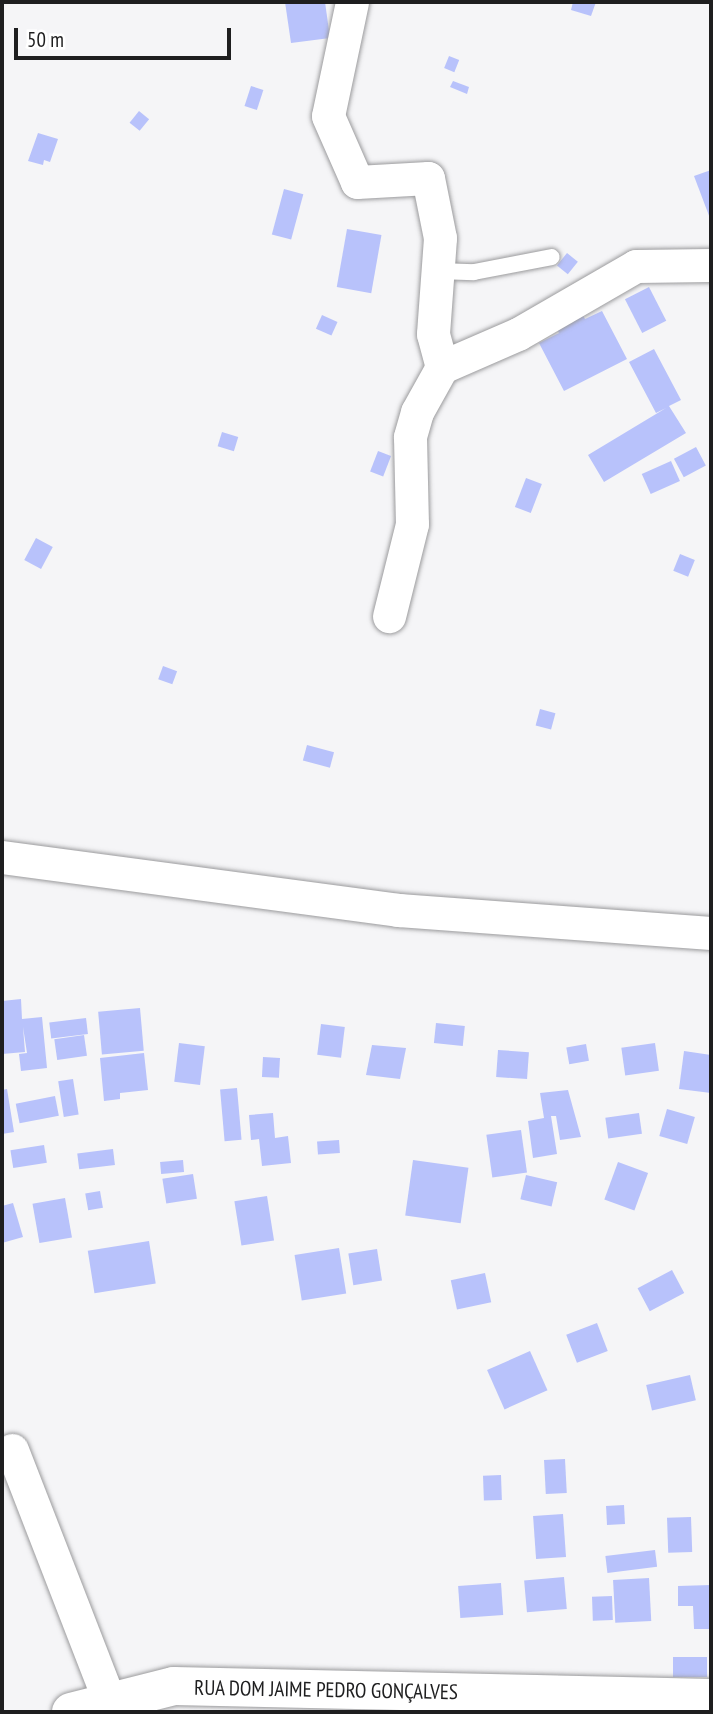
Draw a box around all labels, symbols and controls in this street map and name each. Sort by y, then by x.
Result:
scale bar [18,14,234,58]
text: 50 m [27,26,64,53]
street label: RUA DOM JAIME PEDRO GONÇALVES [194,1675,458,1705]

